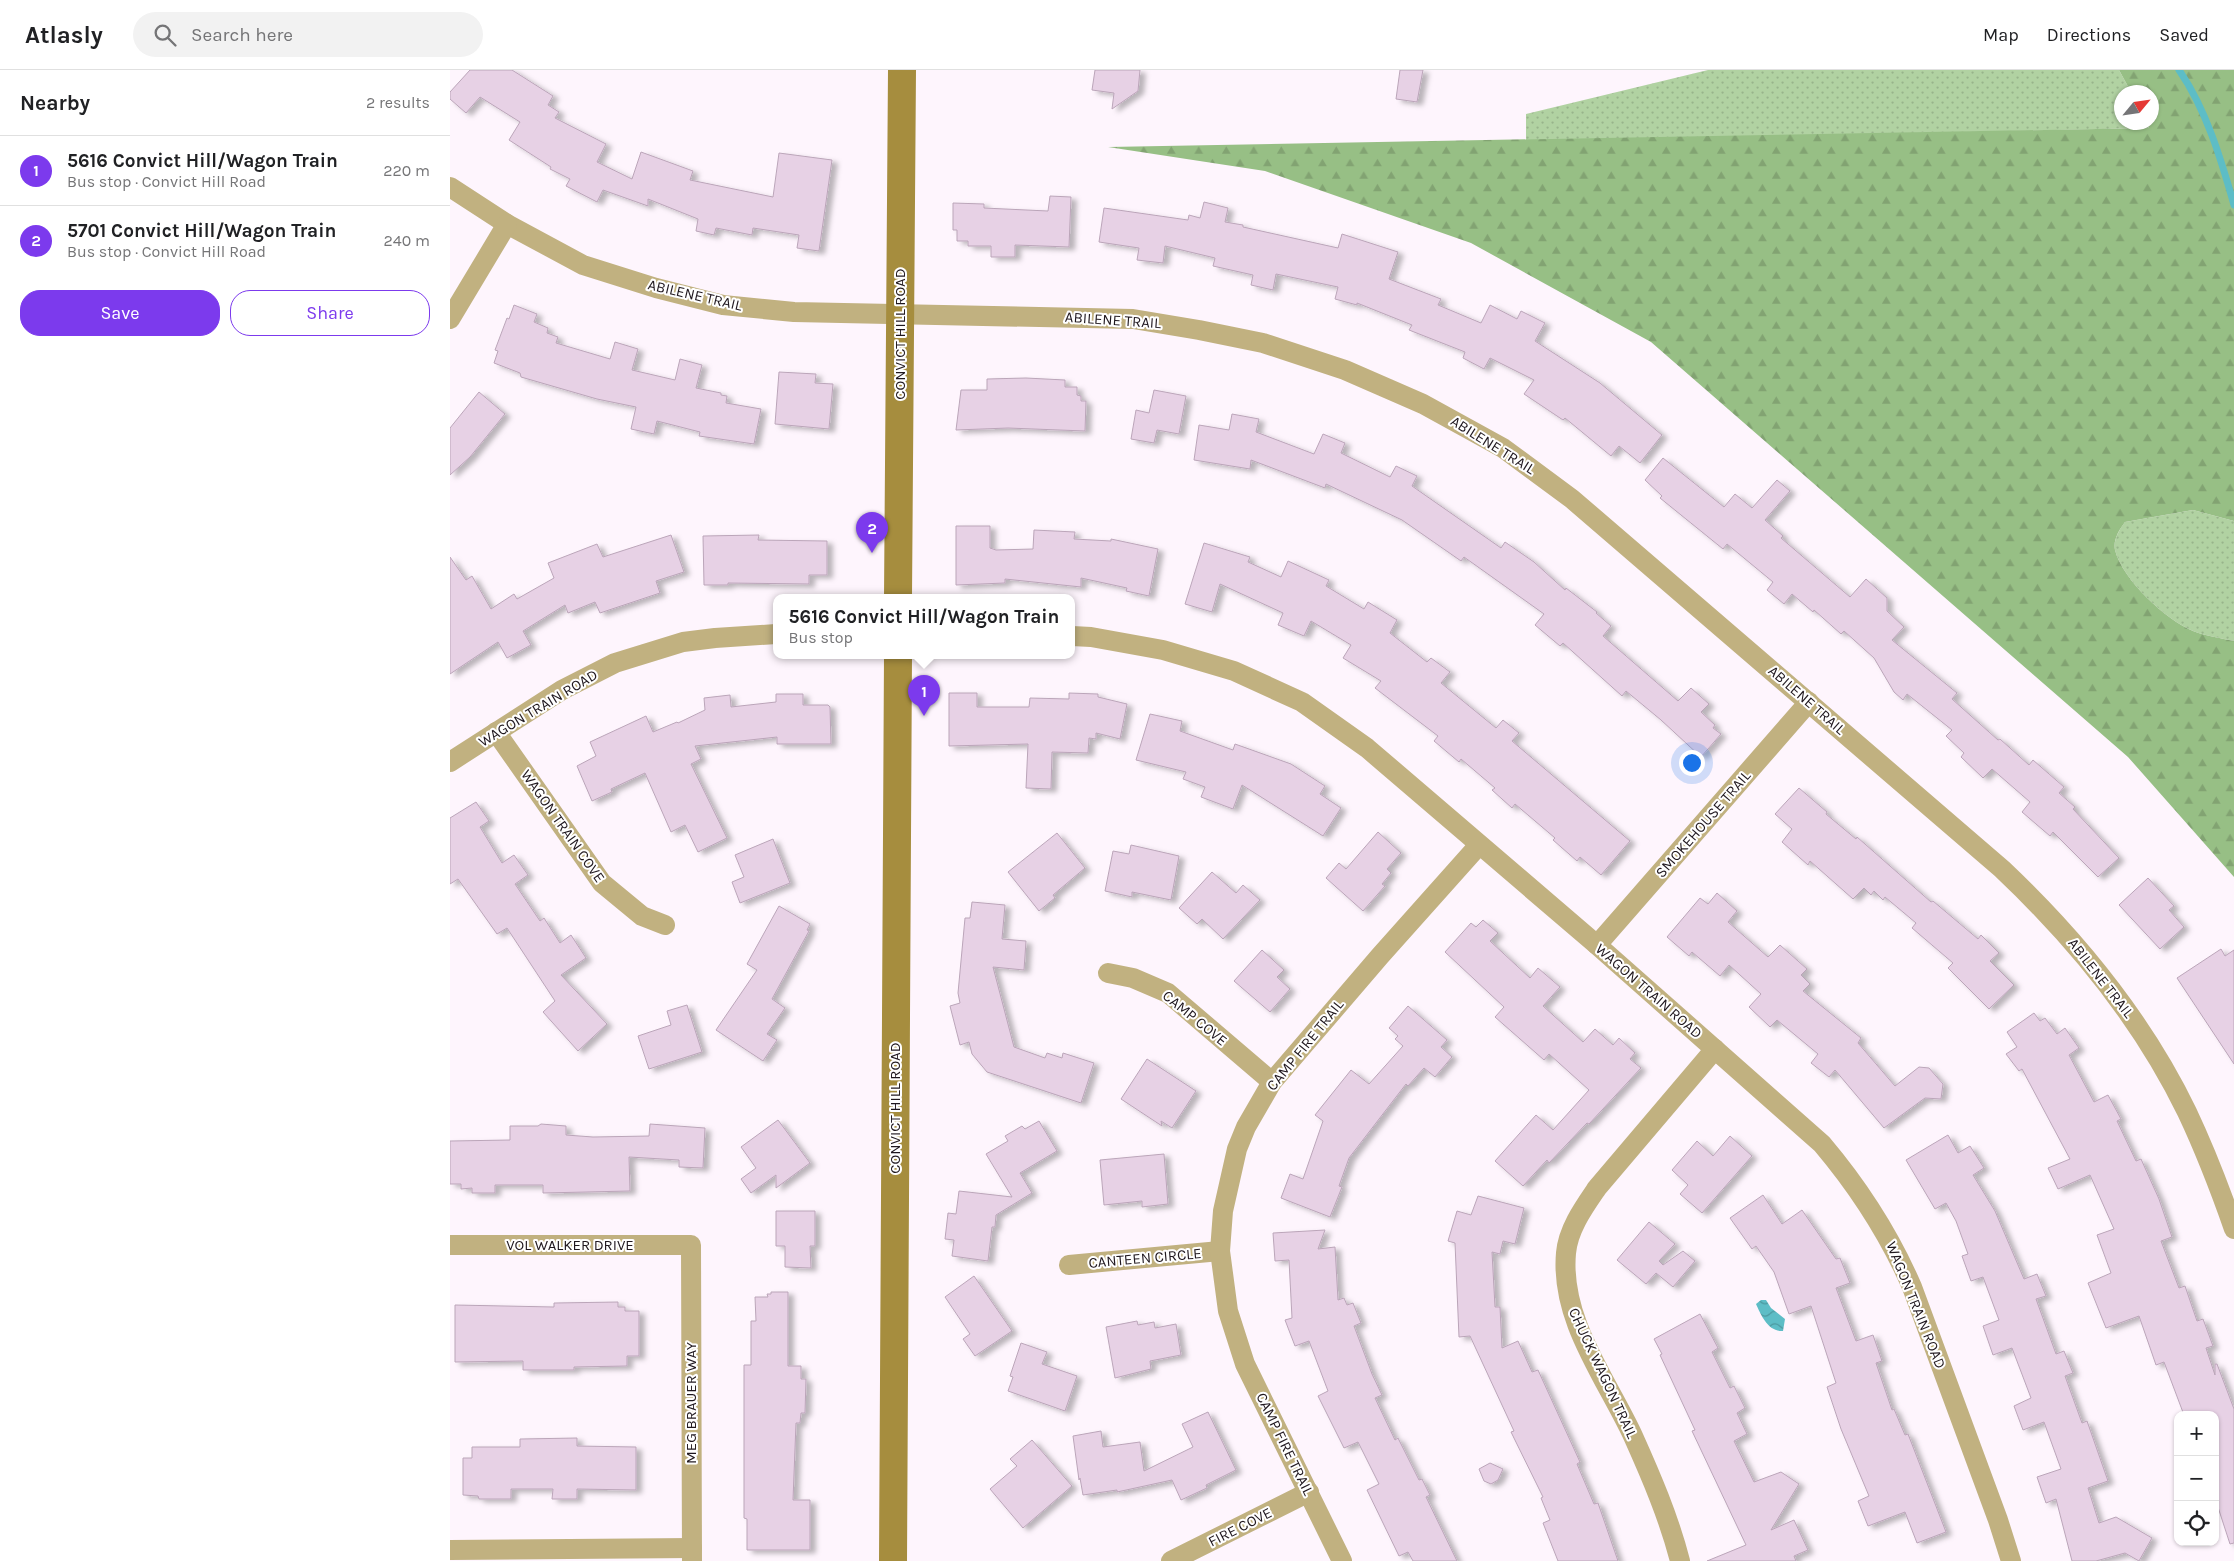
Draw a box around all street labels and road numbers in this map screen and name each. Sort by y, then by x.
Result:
street label: CONVICT HILL ROAD [891,268,909,400]
street label: ABILENE TRAIL [646,275,744,315]
street label: ABILENE TRAIL [1064,308,1162,332]
street label: ABILENE TRAIL [1447,412,1539,478]
street label: ABILENE TRAIL [1765,662,1849,738]
street label: WAGON TRAIN ROAD [475,665,601,751]
street label: WAGON TRAIN COVE [517,766,609,886]
street label: SMOKEHOUSE TRAIL [1652,767,1754,881]
street label: ABILENE TRAIL [2064,934,2138,1022]
street label: WAGON TRAIN ROAD [1592,940,1706,1042]
street label: CAMP COVE [1159,986,1231,1050]
street label: CAMP FIRE TRAIL [1263,996,1347,1094]
street label: CONVICT HILL ROAD [886,1042,904,1174]
street label: VOL WALKER DRIVE [506,1236,634,1254]
street label: WAGON TRAIN ROAD [1882,1239,1950,1371]
street label: CANTEEN CIRCLE [1088,1244,1202,1272]
street label: CHUCK WAGON TRAIL [1565,1305,1641,1441]
street label: MEG BRAUER WAY [682,1341,700,1464]
street label: CAMP FIRE TRAIL [1252,1390,1318,1498]
street label: FIRE COVE [1205,1503,1275,1551]

